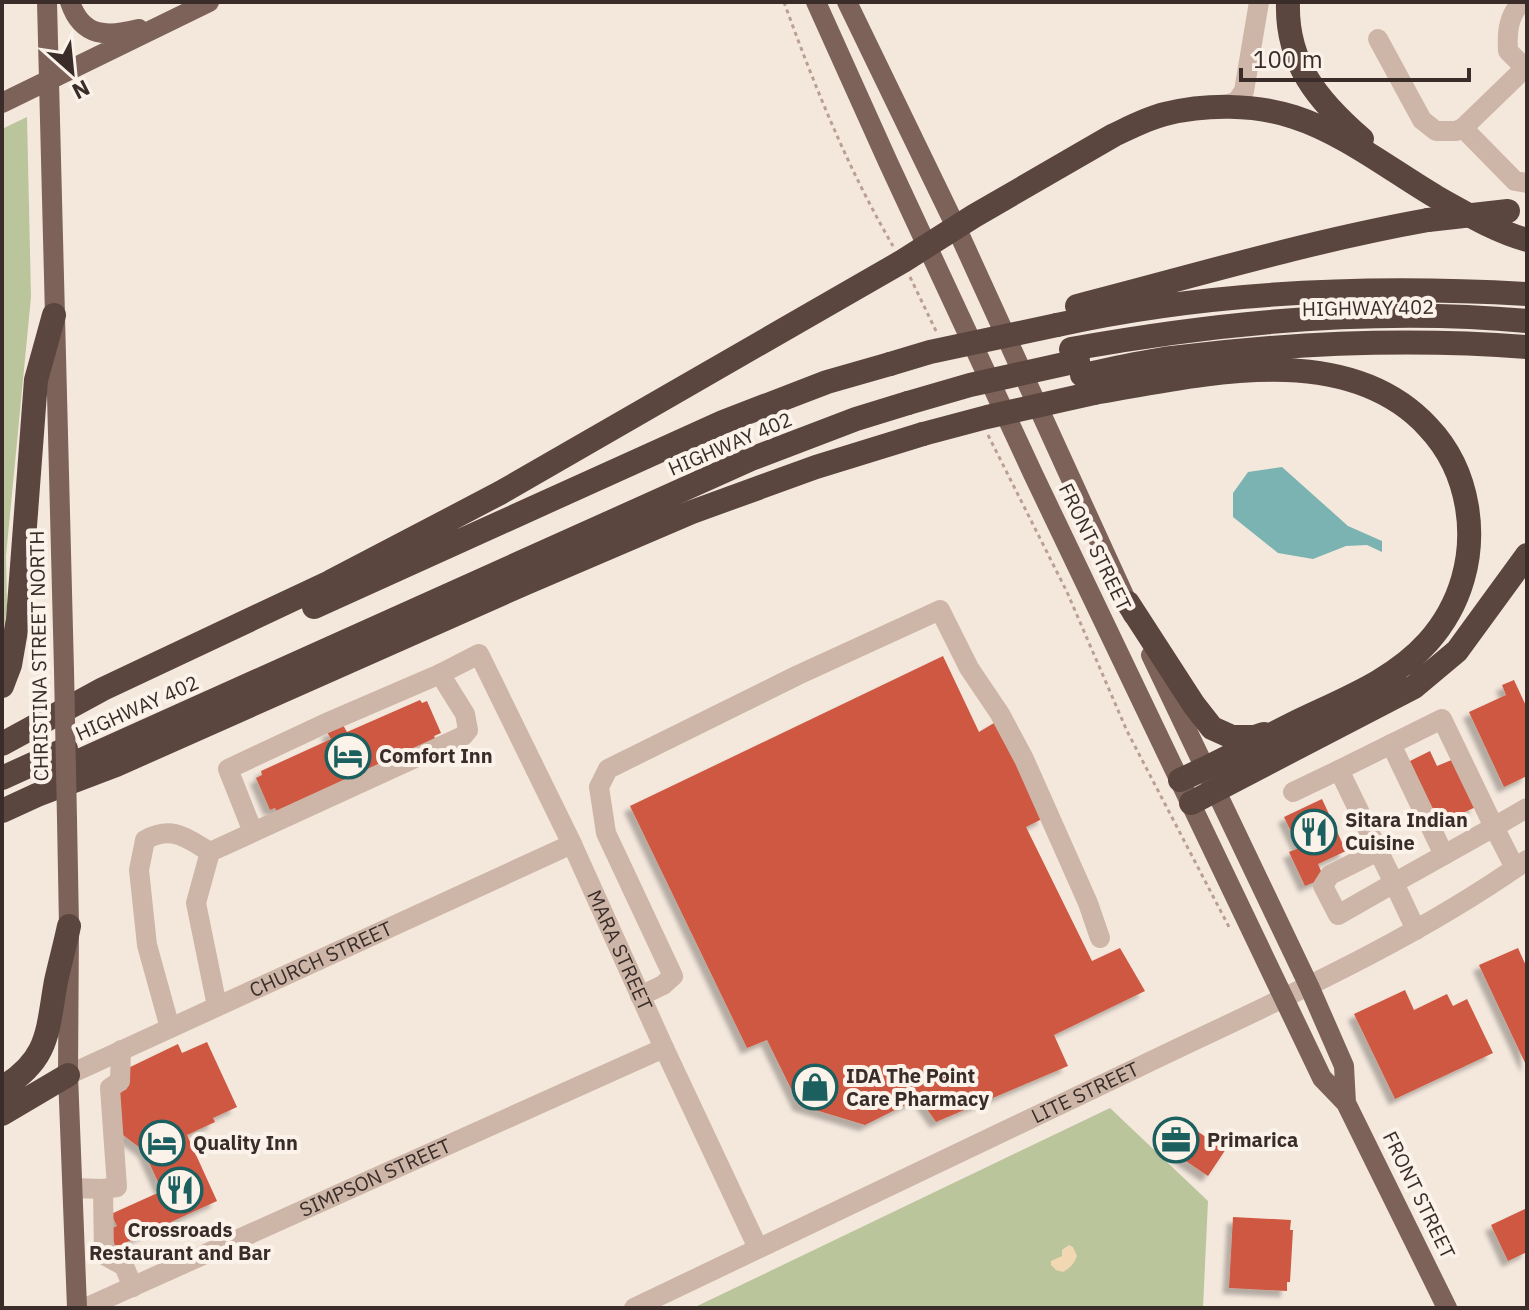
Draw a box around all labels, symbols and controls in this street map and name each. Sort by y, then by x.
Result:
north arrow [32,32,112,112]
scale bar [1241,32,1469,82]
text: 100 m [1253,43,1323,75]
text: N [68,74,95,107]
street label: HIGHWAY 402 [1302,293,1434,322]
street label: HIGHWAY 402 [664,405,796,482]
street label: FRONT STREET [1053,479,1138,615]
street label: CHRISTINA STREET NORTH [23,530,54,782]
street label: HIGHWAY 402 [71,668,203,747]
hotel icon: Comfort Inn [324,732,372,780]
place label: Comfort Inn [379,742,493,769]
place label: Sitara Indian Cuisine [1345,806,1468,856]
restaurant icon: Sitara Indian Cuisine [1290,808,1338,856]
street label: MARA STREET [581,885,659,1015]
street label: CHURCH STREET [245,914,396,1003]
street label: LITE STREET [1027,1055,1143,1129]
place label: IDA The Point Care Pharmacy [846,1062,989,1112]
shop icon: IDA The Point Care Pharmacy [791,1063,839,1111]
office icon: Primarica [1152,1116,1200,1164]
hotel icon: Quality Inn [138,1119,186,1167]
place label: Primarica [1207,1126,1299,1153]
street label: FRONT STREET [1377,1127,1462,1263]
place label: Quality Inn [193,1129,298,1156]
street label: SIMPSON STREET [295,1132,455,1223]
restaurant icon: Crossroads Restaurant and Bar [156,1166,204,1214]
place label: Crossroads Restaurant and Bar [89,1216,271,1266]

